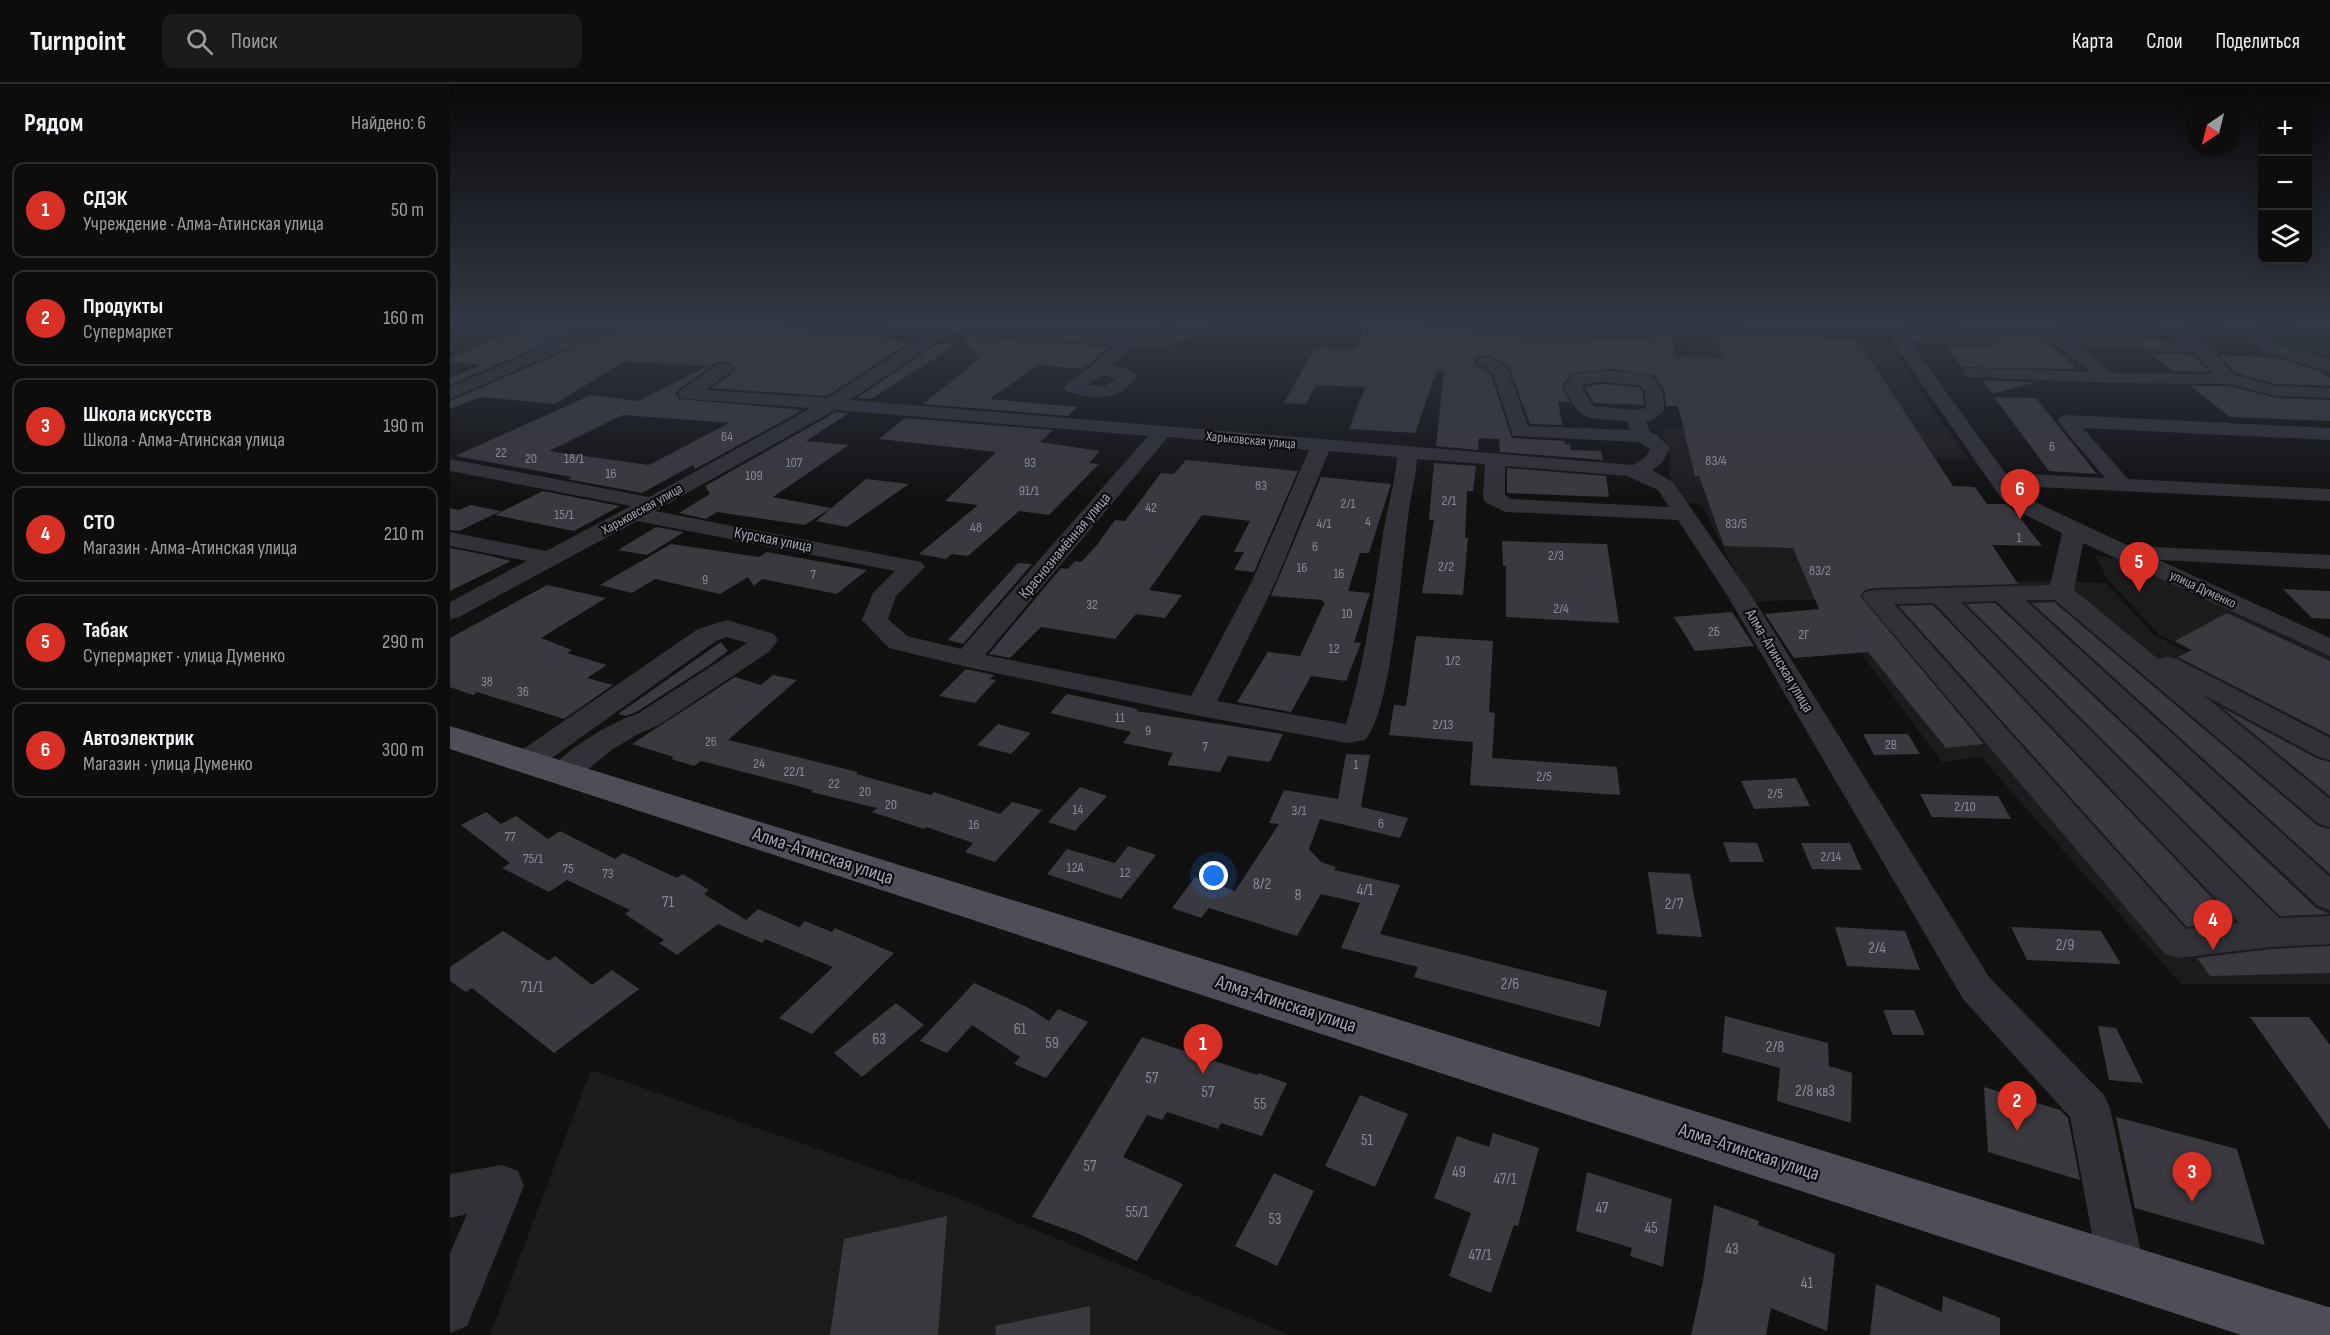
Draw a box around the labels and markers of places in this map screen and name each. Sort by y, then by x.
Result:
pin: 6 [2000,470,2040,519]
pin: 5 [2120,542,2158,592]
pin: 4 [2194,900,2232,950]
pin: 1 [1184,1024,1222,1074]
pin: 2 [1998,1082,2036,1131]
pin: 3 [2172,1152,2212,1202]

